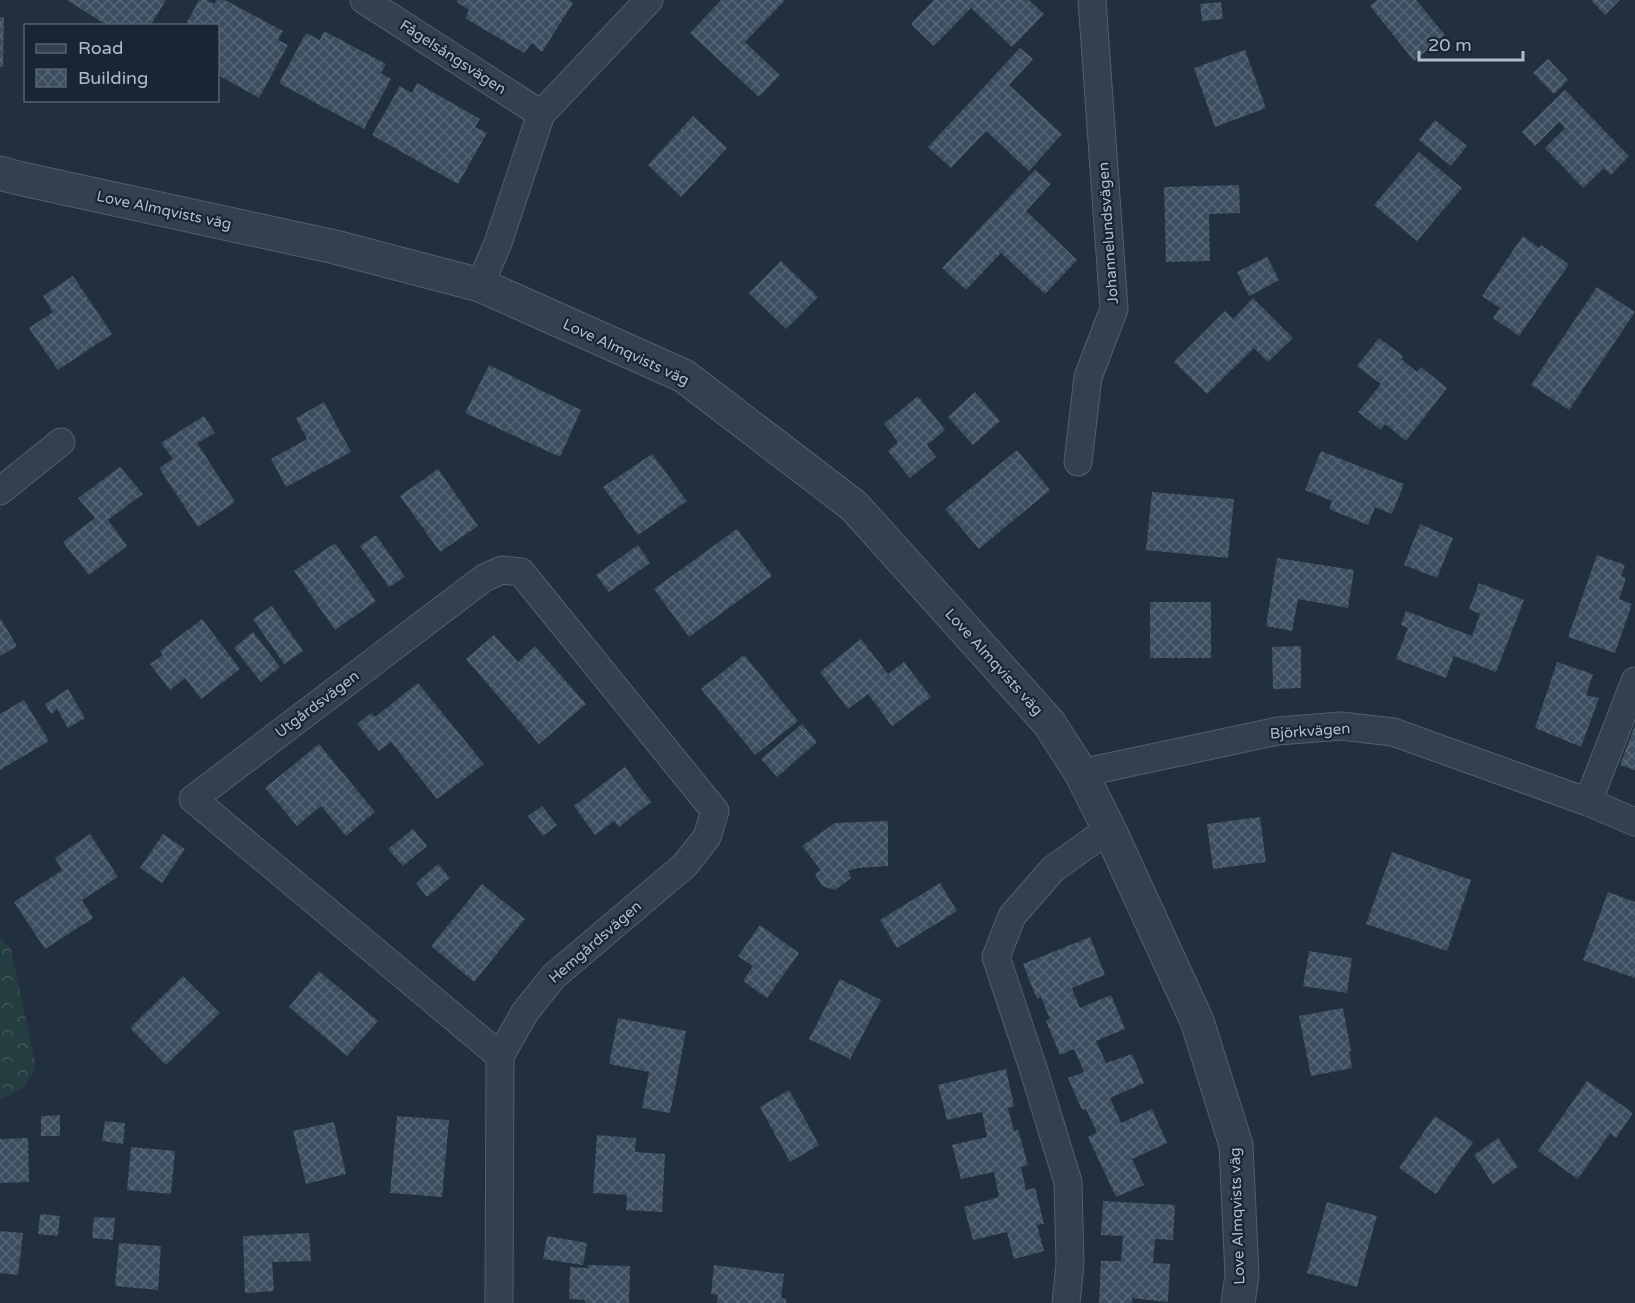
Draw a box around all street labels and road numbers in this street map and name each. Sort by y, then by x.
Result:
street label: Fågelsångsvägen [397,16,509,98]
street label: Johannelundsvägen [1094,161,1122,305]
street label: Love Almqvists väg [95,187,233,233]
street label: Love Almqvists väg [560,315,692,389]
street label: Love Almqvists väg [941,605,1047,719]
street label: Utgårdsvägen [272,667,362,741]
street label: Björkvägen [1269,719,1351,743]
street label: Hemgårdsvägen [545,897,645,987]
street label: Love Almqvists väg [1226,1147,1248,1285]

